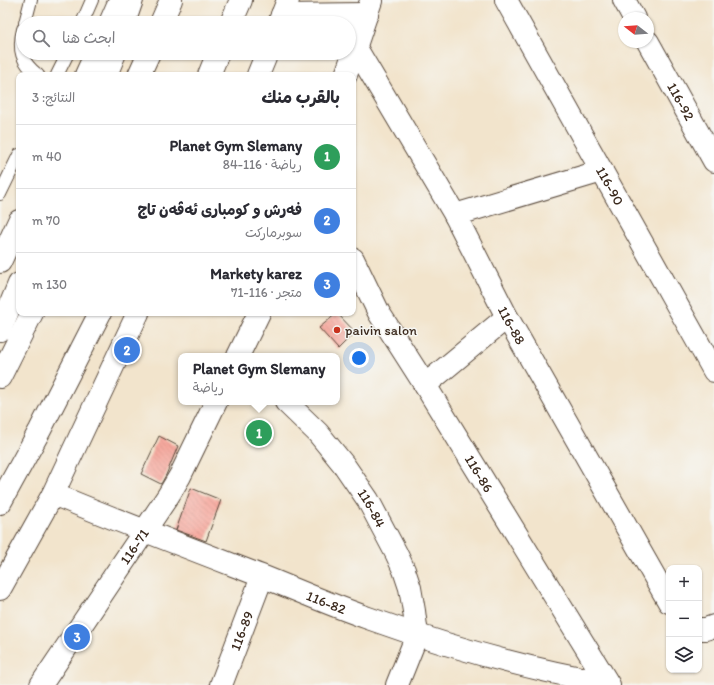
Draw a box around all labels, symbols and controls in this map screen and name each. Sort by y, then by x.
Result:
north arrow [618,12,654,48]
search box [16,16,356,60]
icon: search [30,27,52,49]
text: ابحث هنا [62,29,116,47]
street label: 116-92 [663,80,698,124]
text: بالقرب منك [262,87,340,107]
text: النتائج: 3 [32,90,75,105]
text: Planet Gym Slemany [169,137,302,155]
text: 40 m [32,149,62,164]
text: 1 [324,149,330,164]
text: رياضة · 116-84 [223,157,302,172]
street label: 116-90 [592,164,627,209]
text: فەرش و کومباری ئەڤەن تاج [138,201,302,219]
text: 70 m [32,213,60,228]
text: 2 [324,213,330,228]
text: سوبرماركت [245,225,302,240]
text: Markety karez [210,265,302,283]
text: 130 m [32,277,67,292]
text: 3 [323,277,331,292]
text: متجر · 116-71 [231,285,302,300]
street label: 116-88 [494,303,529,348]
place label: paivin salon [345,322,417,339]
marker: paivin salon [332,325,342,335]
pin: 2 [114,335,140,365]
your location [349,348,369,368]
popup [178,353,340,405]
text: Planet Gym Slemany [193,360,325,378]
text: رياضة [193,380,224,395]
pin: 1 [246,418,272,448]
street label: 116-86 [461,452,497,496]
street label: 116-84 [354,485,389,531]
street label: 116-71 [116,525,153,568]
map controls [666,565,702,673]
button: + [666,565,702,601]
street label: 116-82 [304,587,349,618]
button: − [666,601,702,637]
street label: 116-89 [227,609,257,653]
pin: 3 [64,622,90,652]
button: layers [666,637,702,673]

